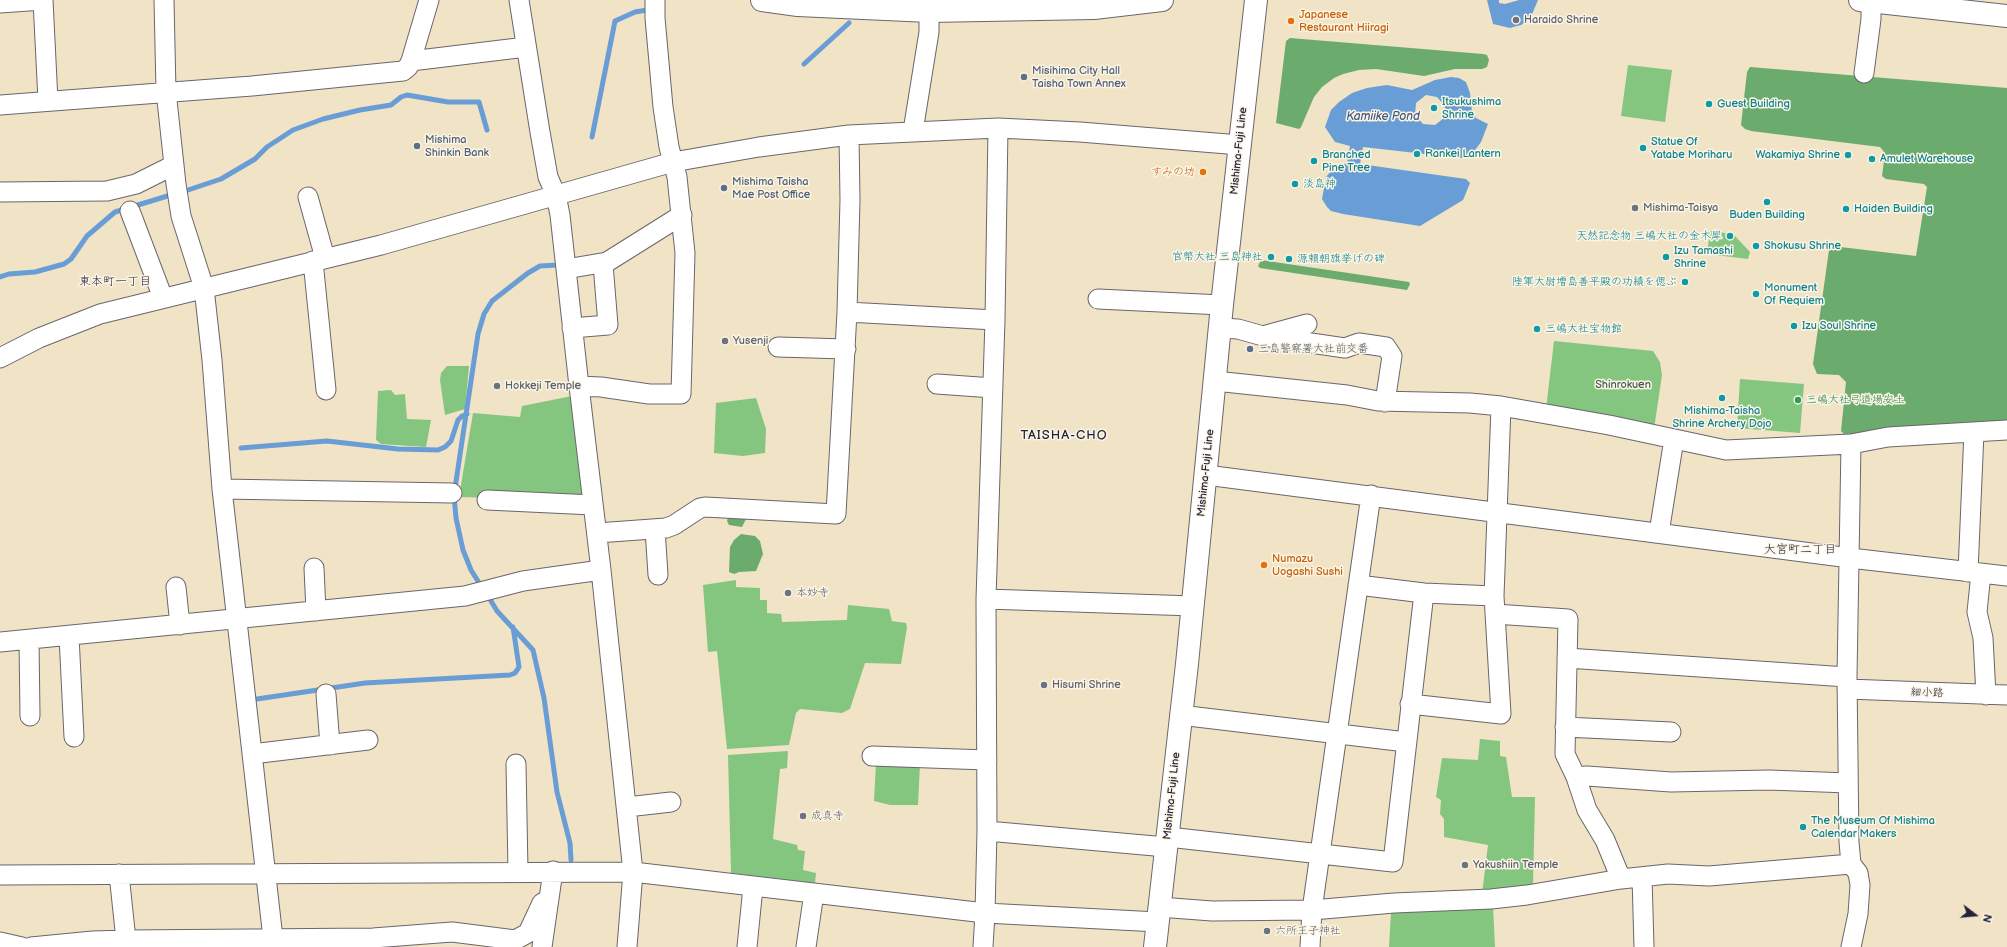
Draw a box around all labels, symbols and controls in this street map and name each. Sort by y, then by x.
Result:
place label: Japanese Restaurant Hiiragi [1299,8,1389,34]
place label: Haraido Shrine [1524,13,1598,27]
marker: Haraido Shrine [1511,15,1521,25]
marker: Japanese Restaurant Hiiragi [1286,16,1296,26]
place label: Misihima City Hall Taisha Town Annex [1032,64,1126,90]
marker: Misihima City Hall Taisha Town Annex [1019,72,1029,82]
place label: Itsukushima Shrine [1442,95,1501,121]
place label: Guest Building [1717,97,1790,111]
marker: Guest Building [1704,99,1714,109]
marker: Itsukushima Shrine [1429,103,1439,113]
street label: Mishima-Fuji Line [1228,107,1250,195]
water label: Kamiike Pond [1346,110,1420,124]
place label: Mishima Shinkin Bank [425,133,489,159]
place label: Statue Of Yatabe Moriharu [1651,135,1732,161]
marker: Mishima Shinkin Bank [412,141,422,151]
marker: Statue Of Yatabe Moriharu [1638,143,1648,153]
place label: Rankei Lantern [1425,147,1501,161]
place label: Branched Pine Tree [1322,148,1370,174]
place label: Wakamiya Shrine [1755,148,1840,162]
marker: Rankei Lantern [1412,149,1422,159]
marker: Wakamiya Shrine [1843,150,1853,160]
place label: Amulet Warehouse [1880,152,1973,166]
marker: Amulet Warehouse [1867,154,1877,164]
marker: Branched Pine Tree [1309,156,1319,166]
place label: すみの坊 [1151,165,1195,179]
marker: すみの坊 [1198,167,1208,177]
place label: Mishima Taisha Mae Post Office [732,175,810,201]
place label: 淡島神 [1303,177,1336,191]
marker: 淡島神 [1290,179,1300,189]
marker: Mishima Taisha Mae Post Office [719,183,729,193]
marker: Buden Building [1762,197,1772,207]
place label: Mishima-Taisya [1643,201,1718,215]
place label: Haiden Building [1854,202,1933,216]
marker: Mishima-Taisya [1630,203,1640,213]
marker: Haiden Building [1841,204,1851,214]
place label: Buden Building [1729,208,1805,222]
place label: 天然記念物 三嶋大社の金木犀 [1576,229,1722,243]
marker: 天然記念物 三嶋大社の金木犀 [1725,231,1735,241]
place label: Shokusu Shrine [1764,239,1841,253]
marker: Shokusu Shrine [1751,241,1761,251]
place label: Izu Tamashi Shrine [1674,244,1733,270]
place label: 官幣大社 三島神社 [1172,250,1263,264]
marker: 官幣大社 三島神社 [1266,252,1276,262]
place label: 源賴朝旗挙げの碑 [1297,252,1385,266]
marker: Izu Tamashi Shrine [1661,252,1671,262]
marker: 源賴朝旗挙げの碑 [1284,254,1294,264]
district label: 東本町一丁目 [79,275,151,289]
place label: 陸軍大尉増島善平殿の功績を偲ぶ [1512,275,1677,289]
marker: 陸軍大尉増島善平殿の功績を偲ぶ [1680,277,1690,287]
place label: Monument Of Requiem [1764,281,1824,307]
marker: Monument Of Requiem [1751,289,1761,299]
place label: Izu Soul Shrine [1802,319,1876,333]
marker: Izu Soul Shrine [1789,321,1799,331]
place label: 三嶋大社宝物館 [1545,322,1622,336]
marker: 三嶋大社宝物館 [1532,324,1542,334]
place label: Yusenji [733,334,768,348]
marker: Yusenji [720,336,730,346]
place label: 三島警察署大社前交番 [1258,342,1368,356]
marker: 三島警察署大社前交番 [1245,344,1255,354]
park label: Shinrokuen [1595,378,1651,392]
place label: Hokkeji Temple [505,379,581,393]
marker: Hokkeji Temple [492,381,502,391]
marker: Mishima-Taisha Shrine Archery Dojo [1717,393,1727,403]
place label: 三嶋大社弓道場安土 [1806,393,1905,407]
marker: 三嶋大社弓道場安土 [1793,395,1803,405]
place label: Mishima-Taisha Shrine Archery Dojo [1672,404,1772,430]
district label: TAISHA-CHO [1020,428,1108,444]
street label: Mishima-Fuji Line [1195,429,1217,517]
district label: 大宮町二丁目 [1764,543,1836,557]
place label: Numazu Uogashi Sushi [1272,552,1343,578]
marker: Numazu Uogashi Sushi [1259,560,1269,570]
place label: 本妙寺 [796,586,829,600]
marker: 本妙寺 [783,588,793,598]
place label: Hisumi Shrine [1052,678,1121,692]
marker: Hisumi Shrine [1039,680,1049,690]
street label: 細小路 [1910,686,1944,700]
street label: Mishima-Fuji Line [1161,752,1183,840]
place label: 成真寺 [811,809,844,823]
marker: 成真寺 [798,811,808,821]
place label: The Museum Of Mishima Calendar Makers [1811,814,1935,840]
marker: The Museum Of Mishima Calendar Makers [1798,822,1808,832]
place label: Yakushiin Temple [1473,858,1558,872]
marker: Yakushiin Temple [1460,860,1470,870]
north arrow [1955,895,1995,935]
text: N [1980,913,1994,924]
place label: 六所王子神社 [1275,924,1341,938]
marker: 六所王子神社 [1262,926,1272,936]

